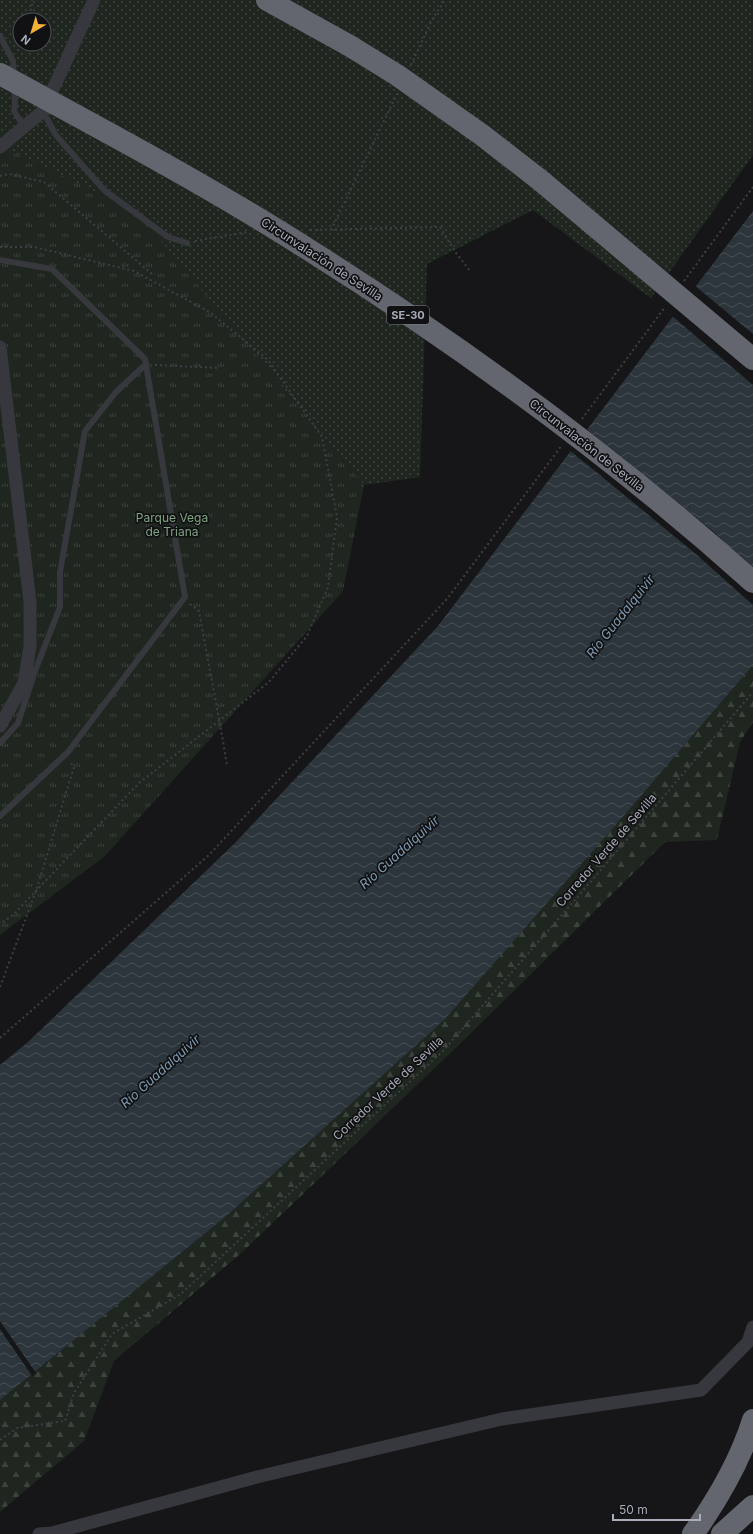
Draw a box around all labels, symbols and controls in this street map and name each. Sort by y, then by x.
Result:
north arrow [12,12,52,52]
text: N [18,32,33,48]
street label: Circunvalación de Sevilla [258,214,386,304]
road number: SE-30 [387,306,429,324]
street label: Circunvalación de Sevilla [527,395,647,495]
park label: Parque Vega de Triana [136,510,208,539]
water label: Río Guadalquivir [582,570,658,661]
street label: Corredor Verde de Sevilla [553,790,659,910]
water label: Río Guadalquivir [356,811,443,892]
water label: Río Guadalquivir [117,1030,204,1111]
street label: Corredor Verde de Sevilla [330,1033,446,1143]
scale bar [613,1496,700,1522]
text: 50 m [619,1502,648,1517]

